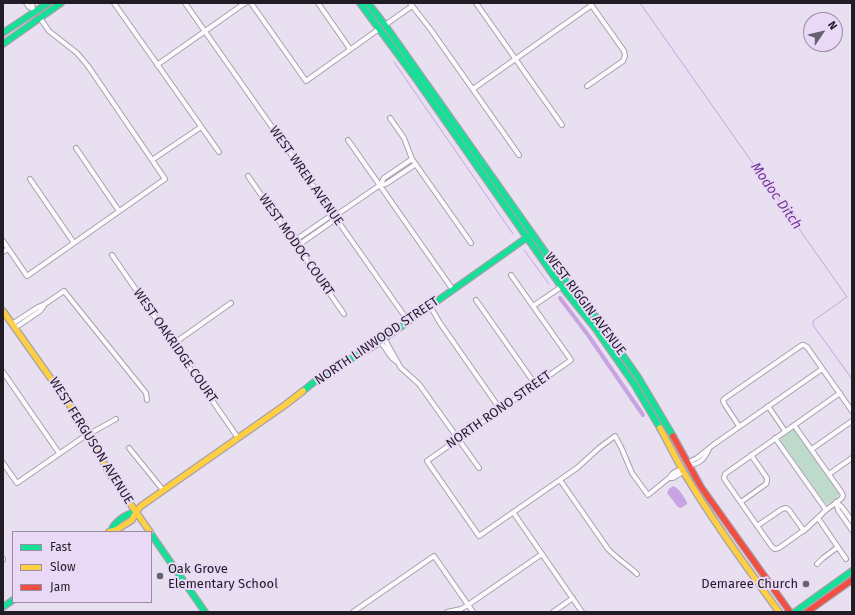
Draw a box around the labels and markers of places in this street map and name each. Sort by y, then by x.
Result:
place label: Oak Grove Elementary School [168,561,278,592]
marker: Oak Grove Elementary School [155,571,165,581]
place label: Demaree Church [701,576,798,592]
marker: Demaree Church [801,579,811,589]

